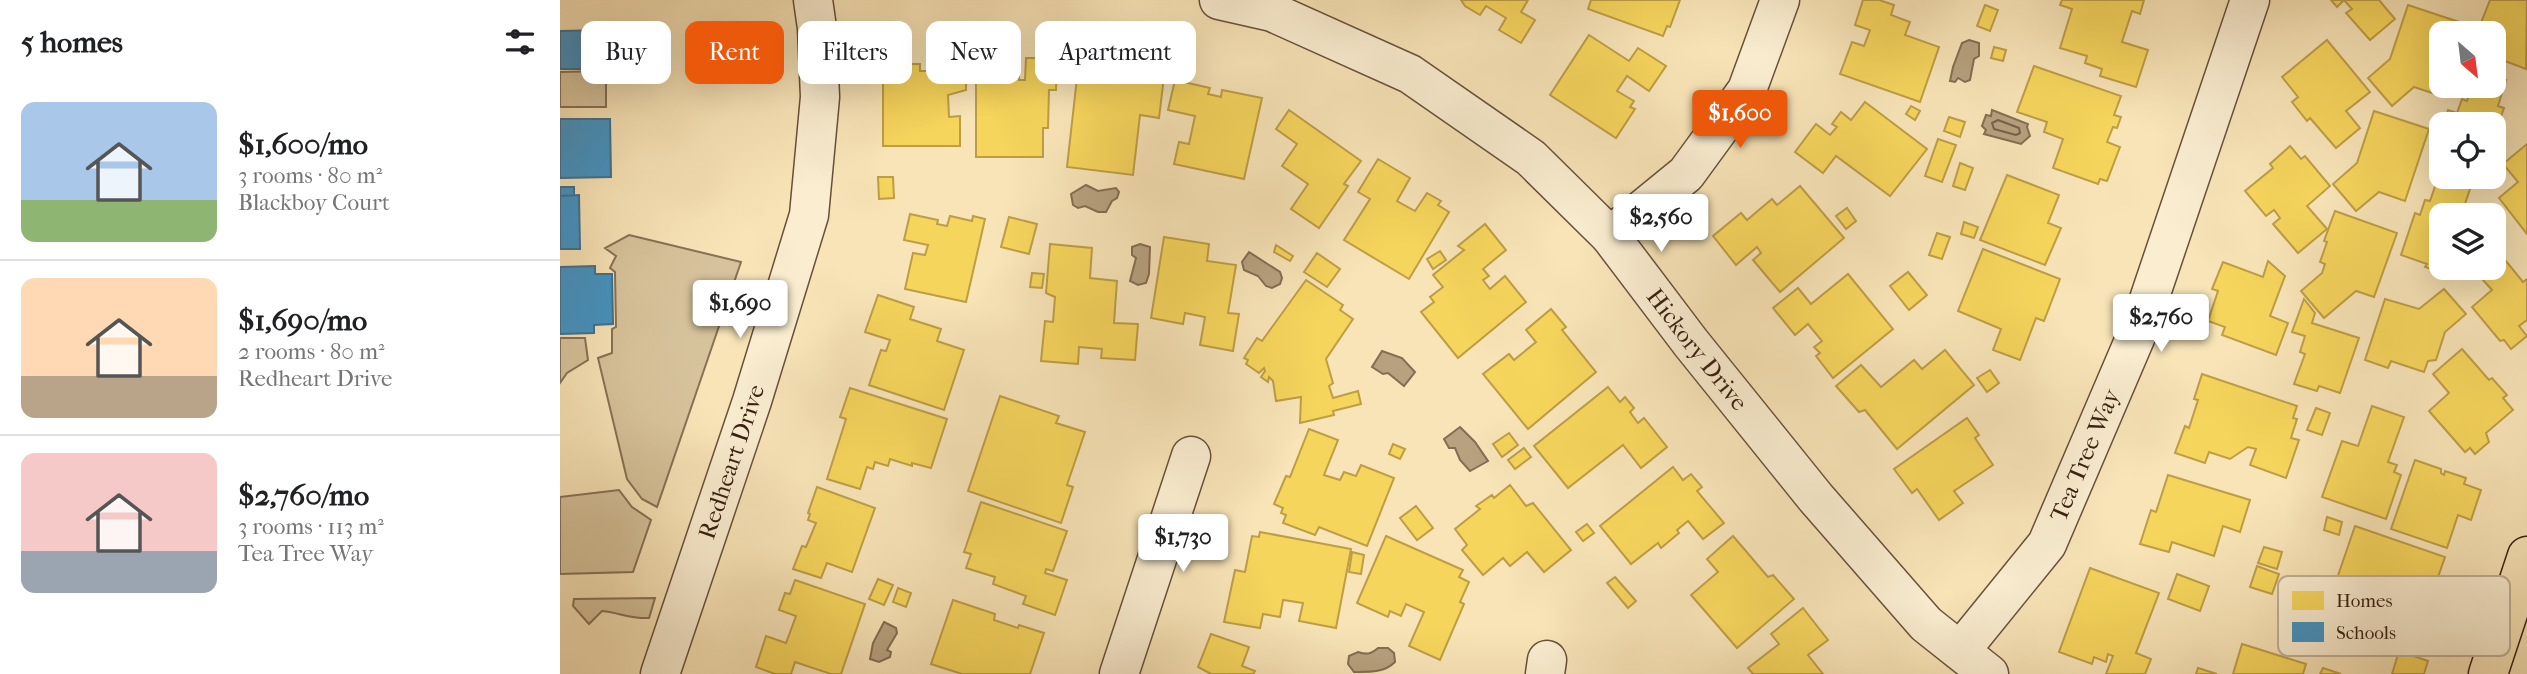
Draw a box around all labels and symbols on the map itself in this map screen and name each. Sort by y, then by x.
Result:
north arrow [2429,21,2506,98]
pin: $1,600 [1683,90,1797,150]
pin: $2,560 [1604,194,1718,254]
pin: $1,690 [683,280,797,340]
street label: Hickory Drive [1641,283,1754,416]
pin: $2,760 [2104,294,2218,354]
street label: Redheart Drive [693,381,770,543]
street label: Tea Tree Way [2044,384,2126,526]
pin: $1,730 [1126,514,1240,574]
legend [2278,576,2510,656]
text: Homes [2336,590,2392,612]
text: Schools [2336,622,2396,644]

